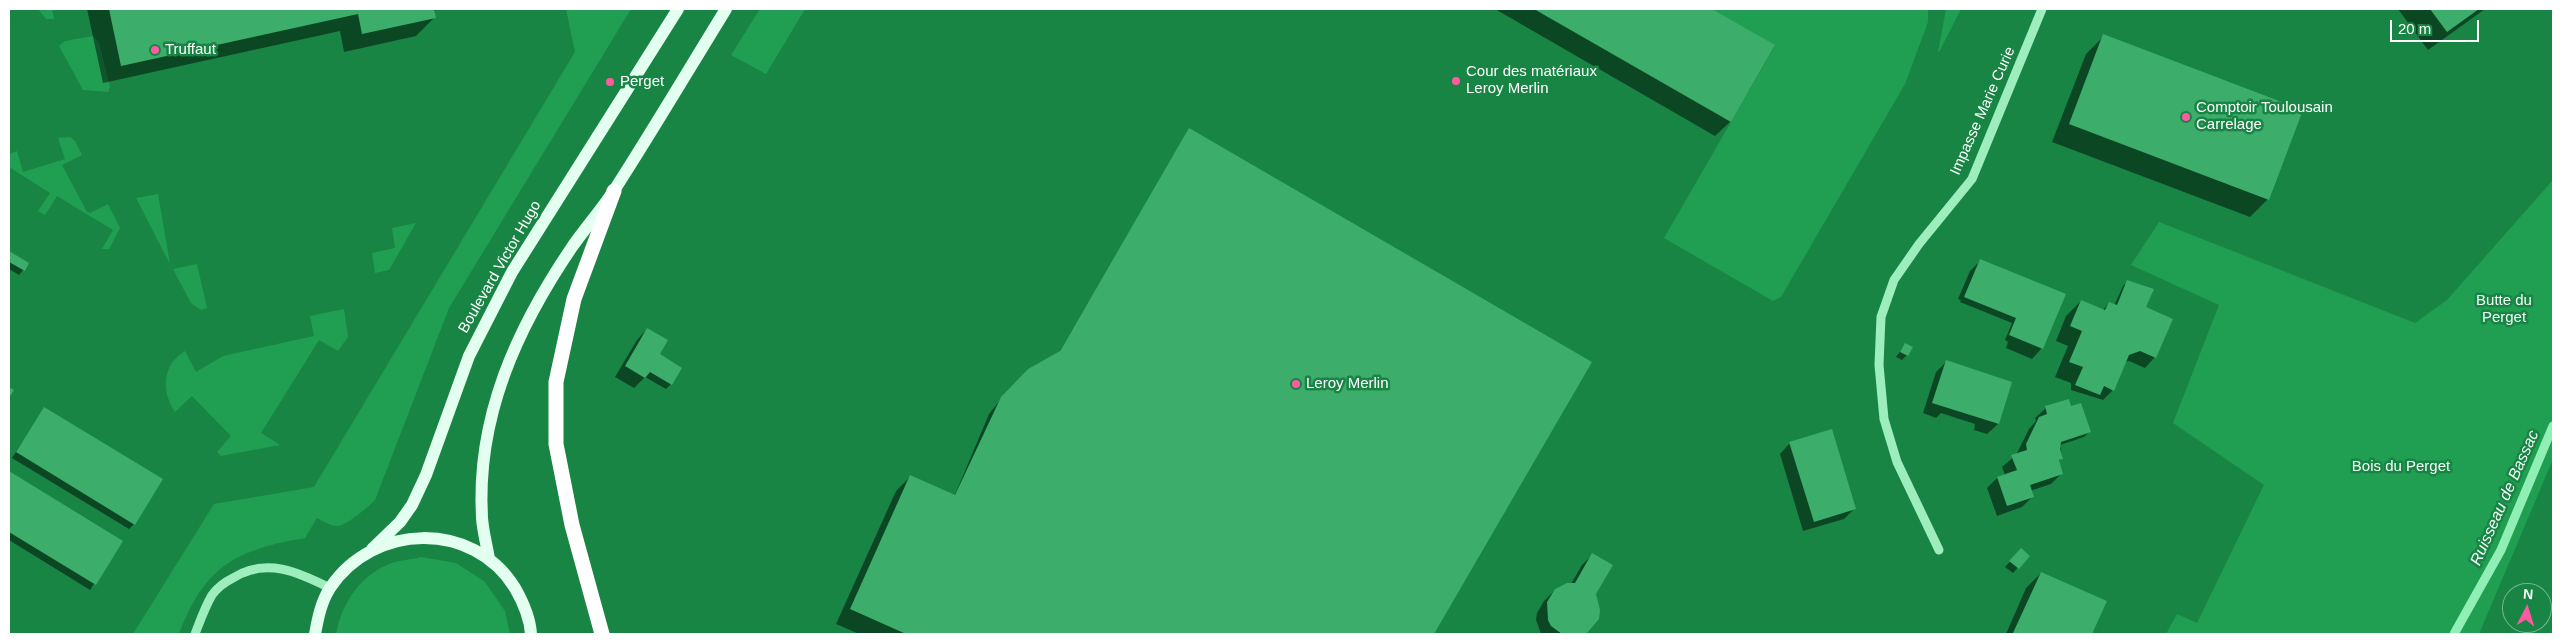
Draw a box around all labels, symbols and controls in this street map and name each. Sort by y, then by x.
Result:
scale bar [2392,10,2481,42]
text: 20 m [2398,20,2431,37]
place label: Truffaut [165,41,216,59]
marker: Truffaut [149,44,161,56]
street label: Impasse Marie Curie [1947,44,2019,178]
place label: Cour des matériaux Leroy Merlin [1466,63,1597,98]
place label: Perget [620,73,664,91]
marker: Cour des matériaux Leroy Merlin [1450,75,1462,87]
marker: Perget [604,76,616,88]
place label: Comptoir Toulousain Carrelage [2196,99,2333,134]
marker: Comptoir Toulousain Carrelage [2180,111,2192,123]
street label: Boulevard Victor Hugo [455,198,545,336]
park label: Butte du Perget [2476,292,2532,327]
place label: Leroy Merlin [1306,375,1389,393]
marker: Leroy Merlin [1290,378,1302,390]
water label: Ruisseau de Bassac [2467,427,2543,569]
park label: Bois du Perget [2352,458,2450,476]
north arrow [2502,583,2552,633]
text: N [2522,586,2534,602]

